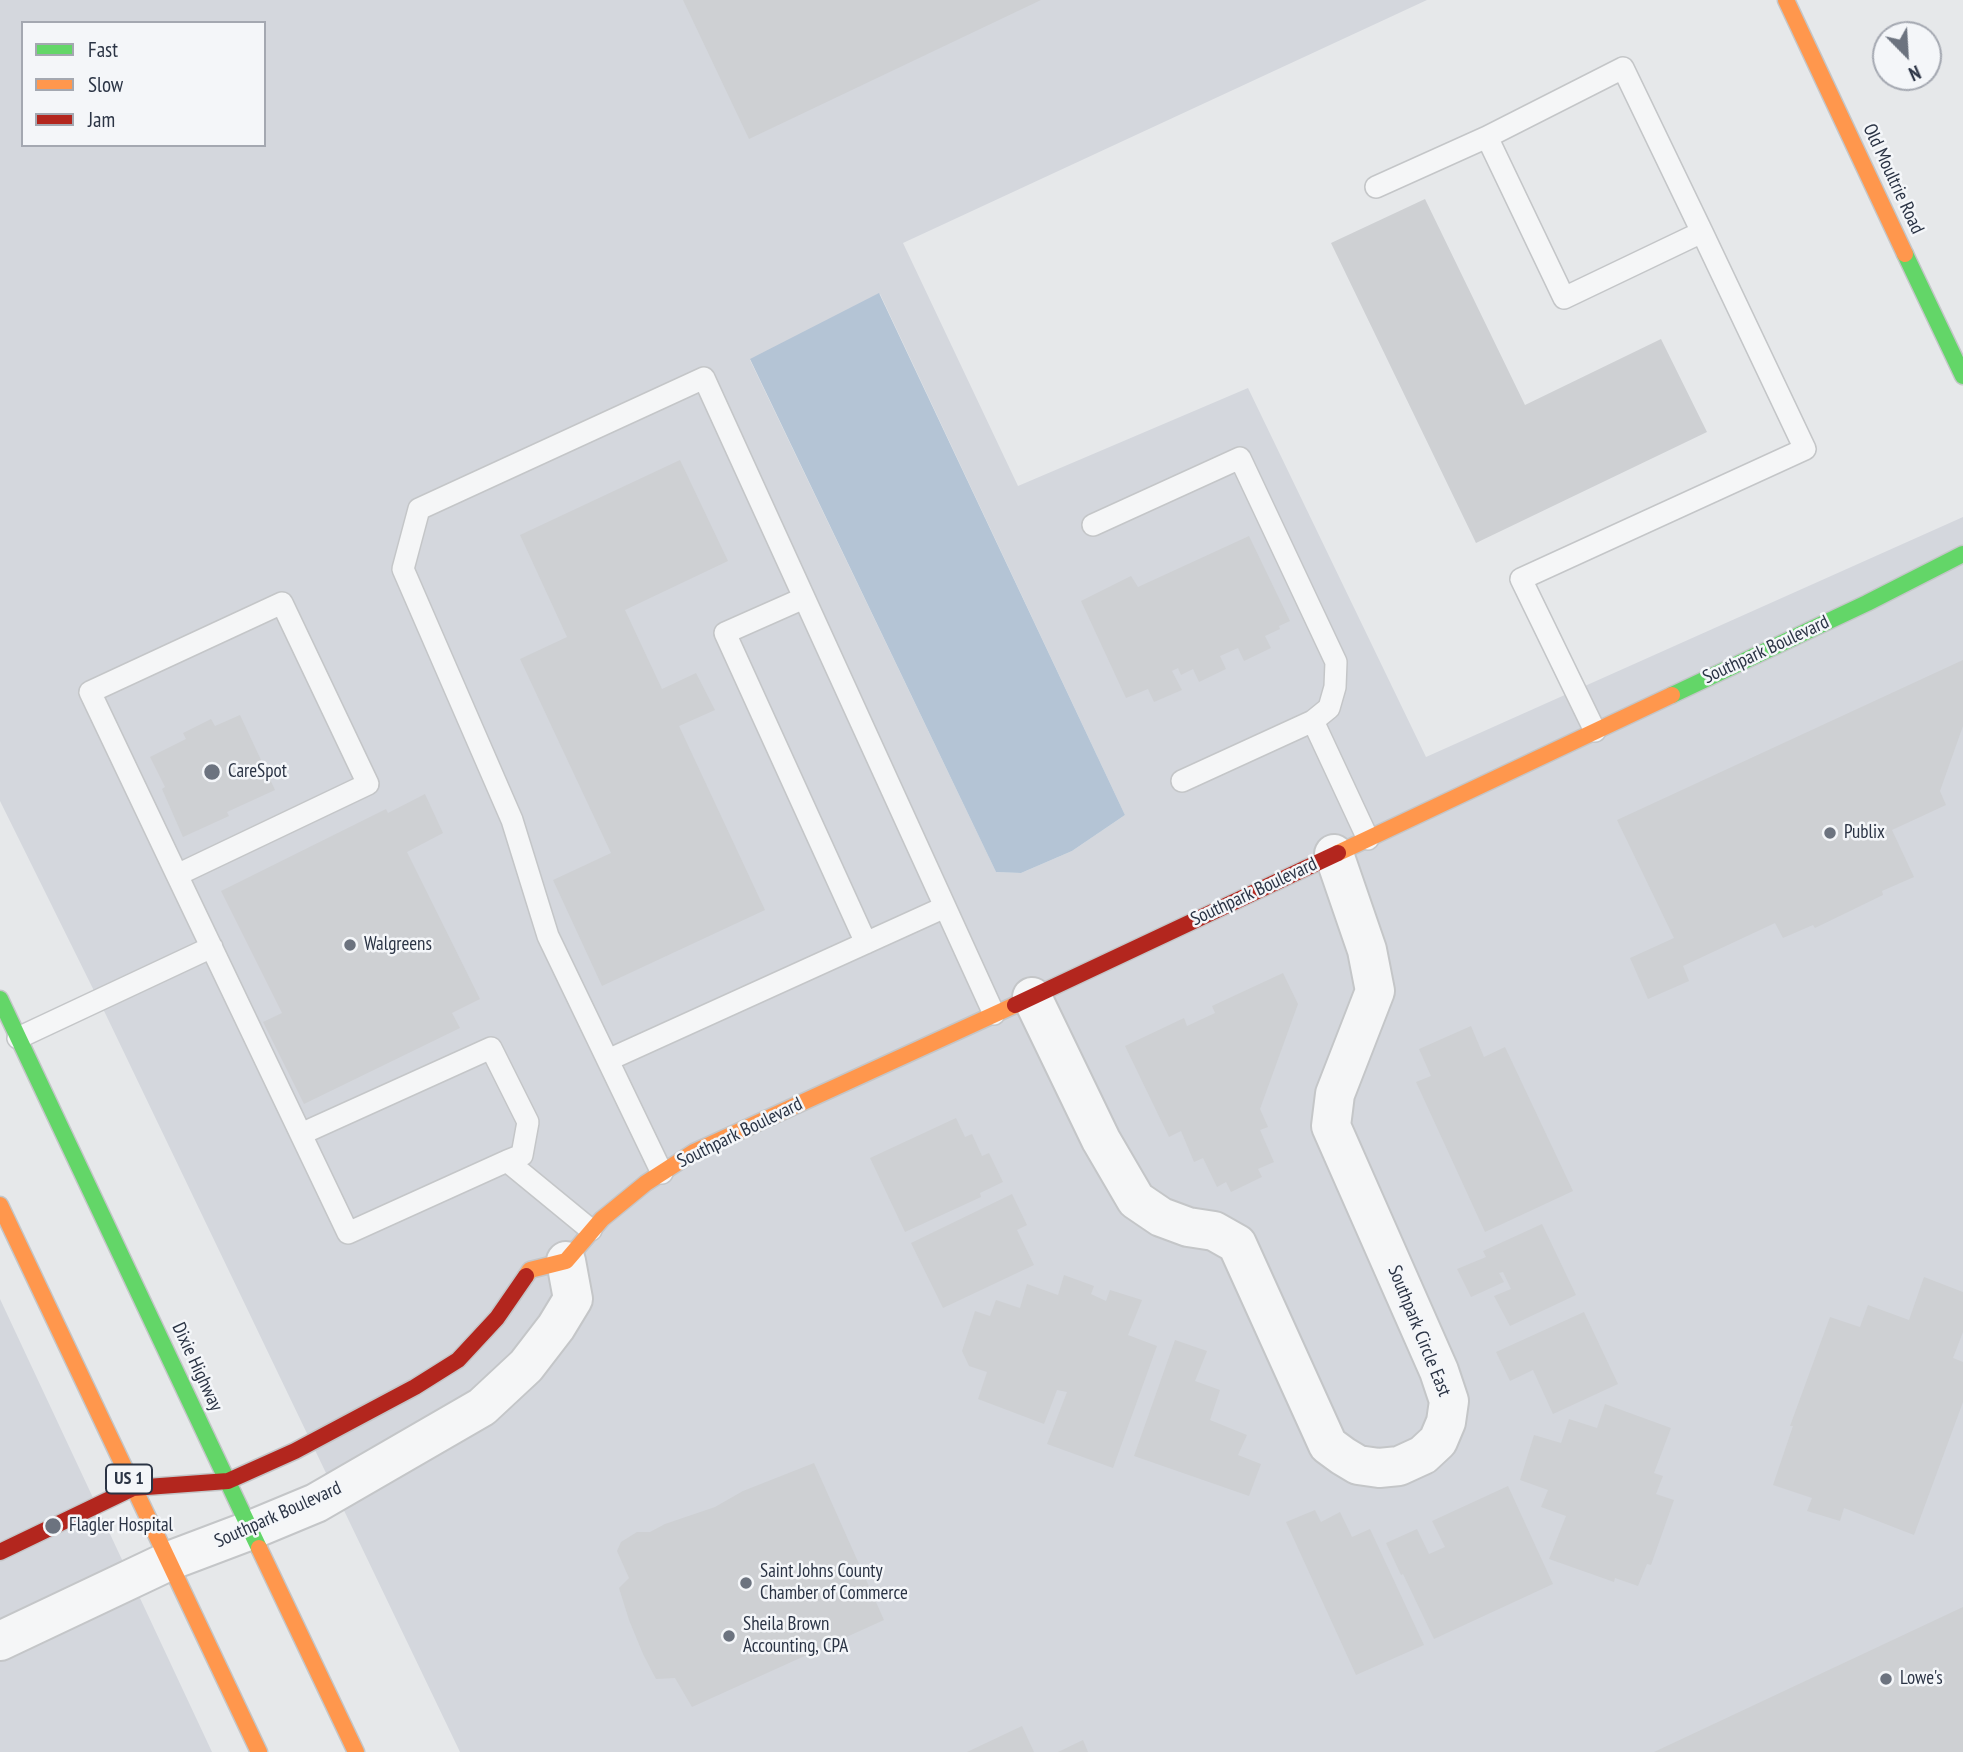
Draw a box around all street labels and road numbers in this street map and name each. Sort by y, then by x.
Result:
street label: Old Moultrie Road [1858,120,1928,238]
street label: Southpark Boulevard [1699,611,1833,689]
street label: Southpark Boulevard [1187,853,1321,931]
street label: Southpark Boulevard [674,1093,806,1173]
street label: Southpark Circle East [1382,1262,1456,1400]
street label: Dixie Highway [167,1319,227,1415]
road number: US 1 [106,1464,152,1494]
street label: Southpark Boulevard [211,1477,345,1553]

